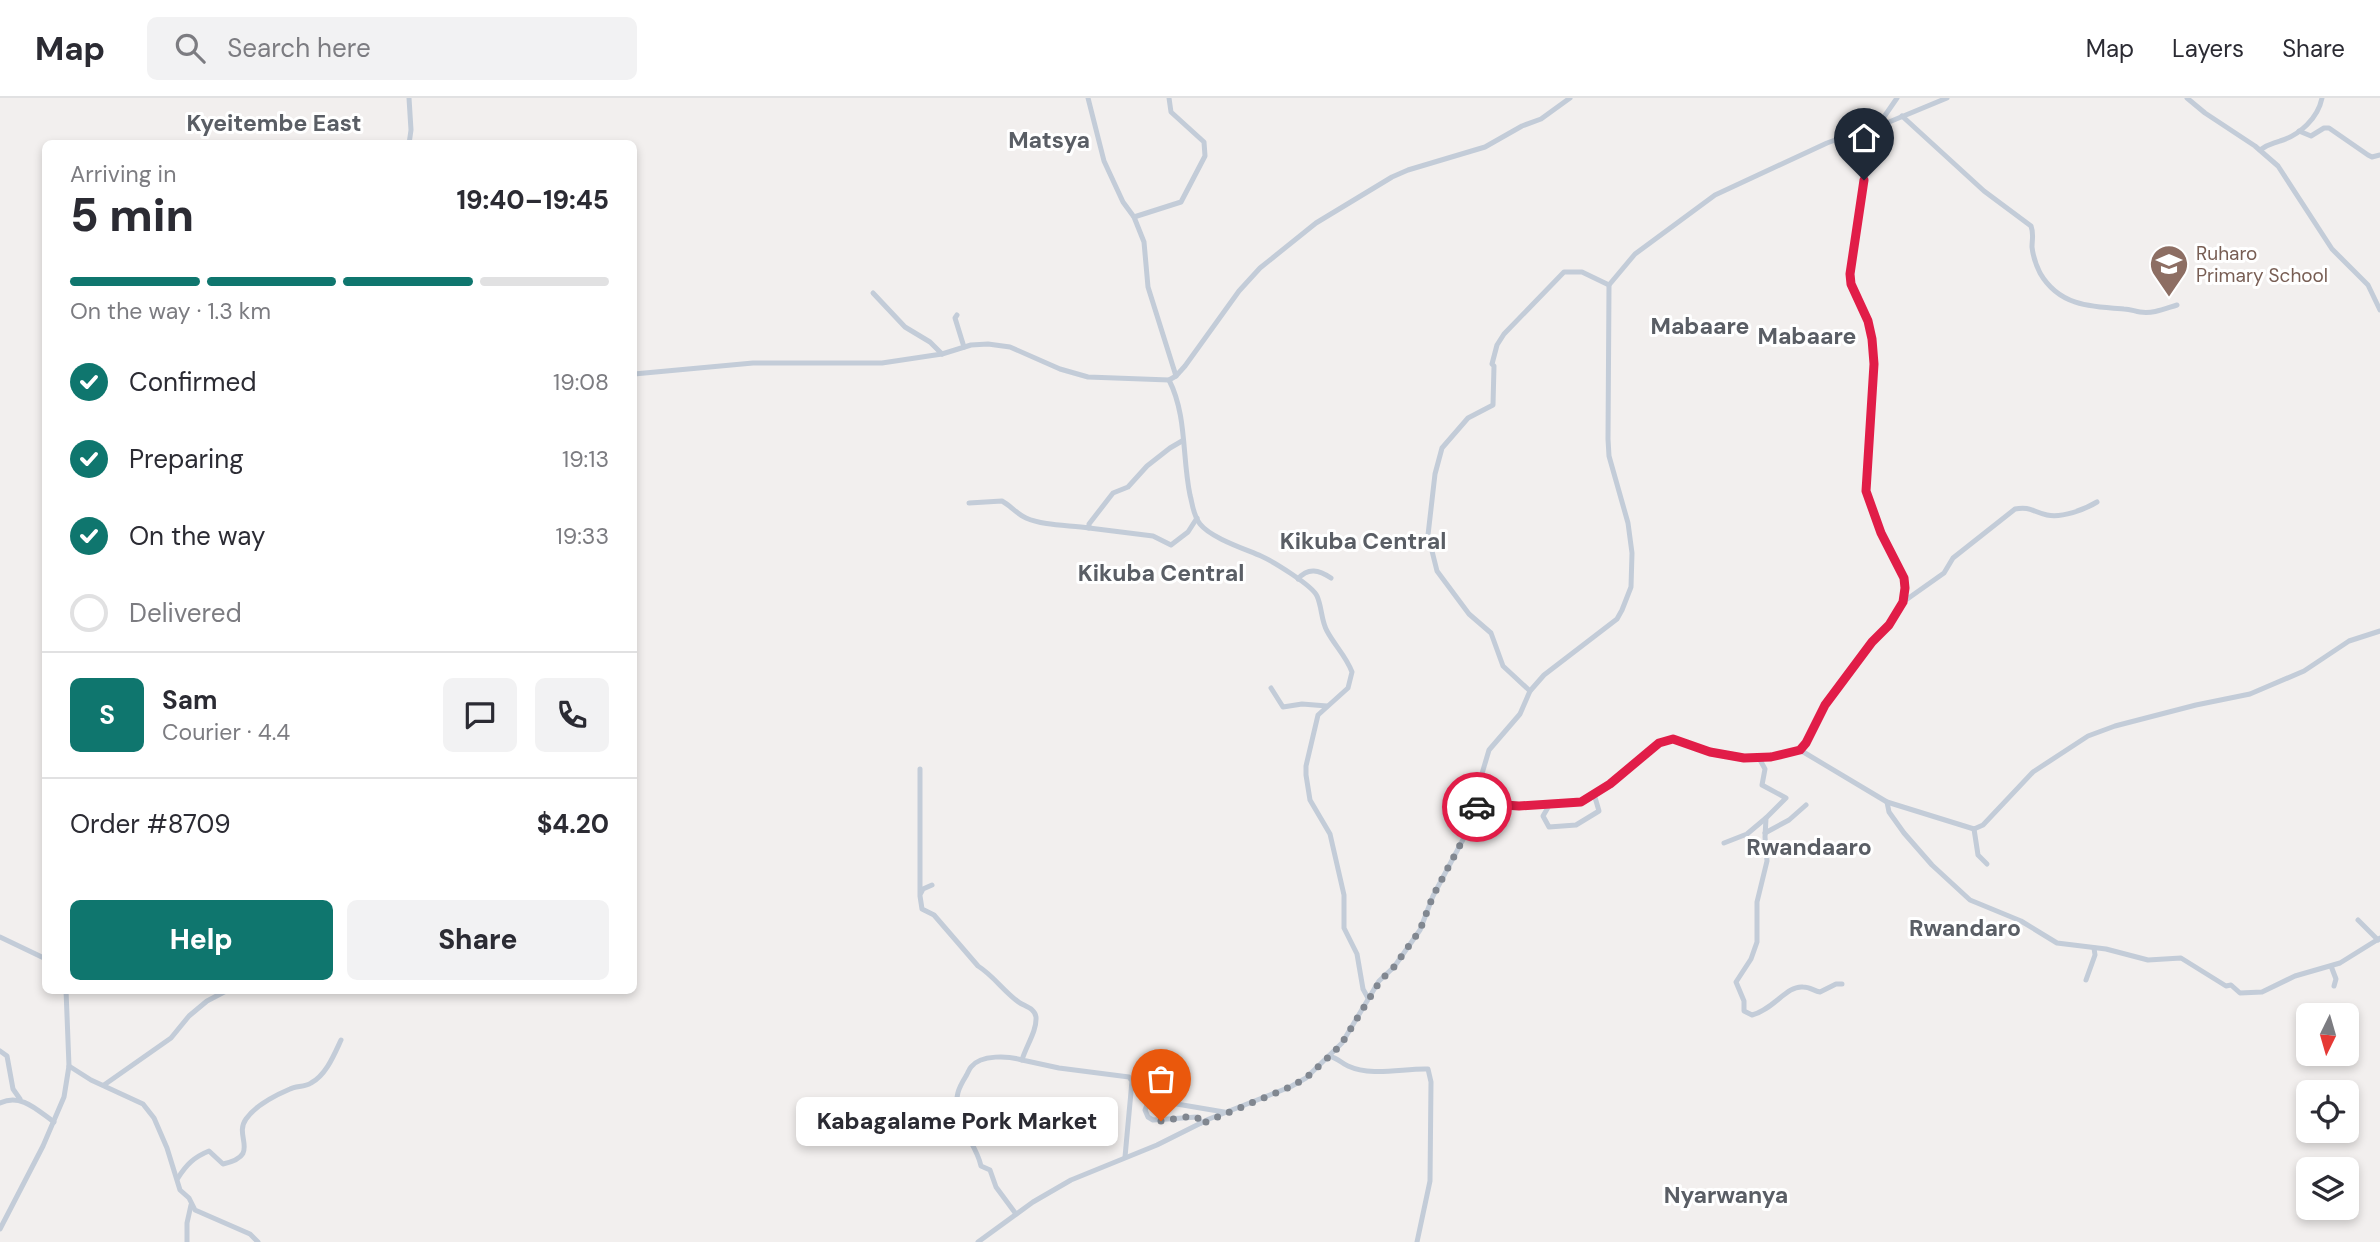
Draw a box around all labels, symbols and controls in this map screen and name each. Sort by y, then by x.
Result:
search box [147,17,637,80]
text: Map [35,27,105,70]
icon: search [171,29,209,67]
text: Search here [227,31,371,65]
text: Map [2086,33,2134,64]
text: Layers [2172,33,2244,64]
text: Share [2282,33,2345,64]
district label: Kyeitembe East [186,108,362,138]
pin [1834,108,1894,180]
icon: home [1845,119,1883,157]
district label: Matsya [1008,125,1090,155]
text: Arriving in [70,159,176,189]
text: 19:40–19:45 [456,183,609,217]
text: 5 min [70,185,194,245]
place label: Ruharo Primary School [2196,241,2328,288]
school or university icon: Ruharo Primary School [2148,243,2190,298]
text: On the way · 1.3 km [70,296,271,326]
district label: Mabaare [1651,311,1749,341]
district label: Mabaare [1758,321,1856,351]
icon: check [70,363,108,401]
text: Confirmed [129,365,256,399]
text: 19:08 [553,367,609,397]
icon: check [70,440,108,478]
text: Preparing [129,442,244,476]
text: 19:13 [562,444,609,474]
icon: check [70,517,108,555]
text: On the way [129,519,265,553]
text: 19:33 [556,521,609,551]
district label: Kikuba Central [1280,526,1446,556]
district label: Kikuba Central [1078,558,1244,588]
text: Delivered [129,596,242,630]
button: chat [443,678,517,752]
button: phone [535,678,609,752]
text: Sam [162,683,217,717]
text: S [99,698,115,732]
text: Courier · 4.4 [162,717,290,747]
courier [1442,772,1512,842]
icon: car [1458,788,1496,826]
text: Order #8709 [70,807,231,841]
text: $4.20 [537,807,609,841]
district label: Rwandaaro [1746,832,1872,862]
button: Help [70,900,333,980]
button: Share [347,900,609,980]
district label: Rwandaro [1909,913,2021,943]
north arrow [2296,1003,2359,1066]
map controls [2296,1003,2359,1220]
pin [1131,1049,1191,1121]
icon: bag [1142,1060,1180,1098]
button: locate [2296,1080,2359,1143]
callout: Kabagalame Pork Market [797,1096,1119,1146]
text: Kabagalame Pork Market [817,1106,1097,1136]
button: layers [2296,1157,2359,1220]
district label: Nyarwanya [1664,1180,1788,1210]

